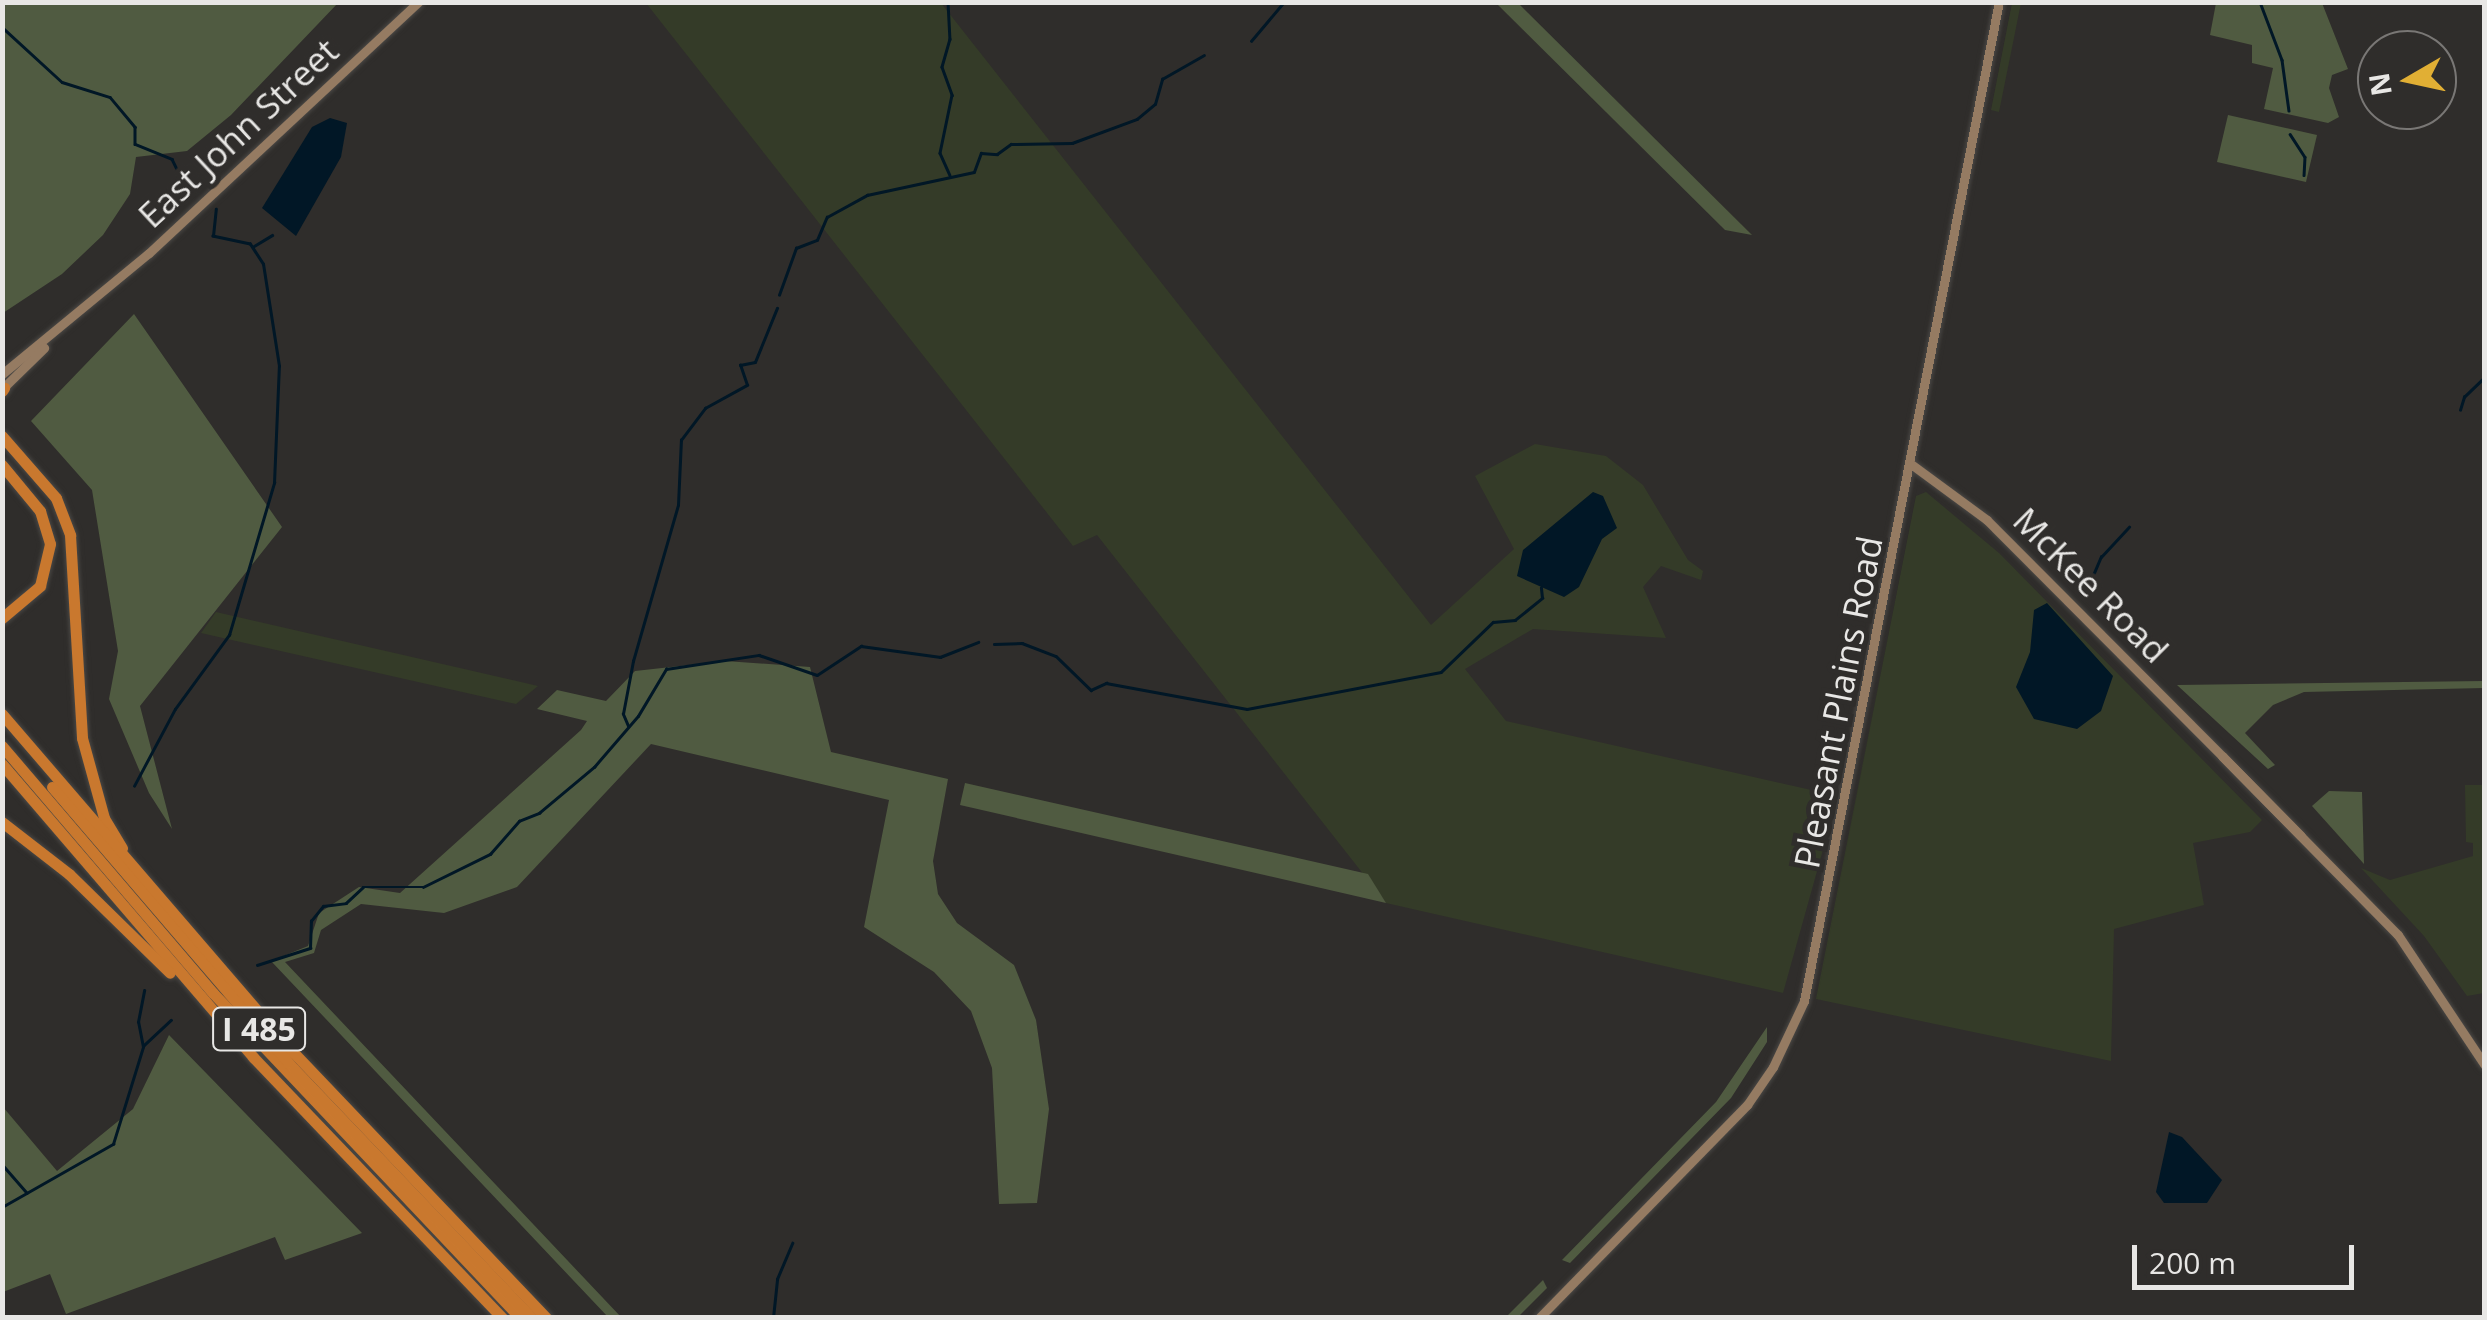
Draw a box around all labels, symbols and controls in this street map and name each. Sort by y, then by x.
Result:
street label: East John Street [130,30,346,236]
north arrow [2357,30,2457,130]
text: N [2359,70,2400,99]
street label: McKee Road [2005,499,2177,671]
street label: Pleasant Plains Road [1785,533,1891,871]
road number: I 485 [212,1002,306,1056]
scale bar [2137,1225,2360,1287]
text: 200 m [2149,1242,2236,1283]

